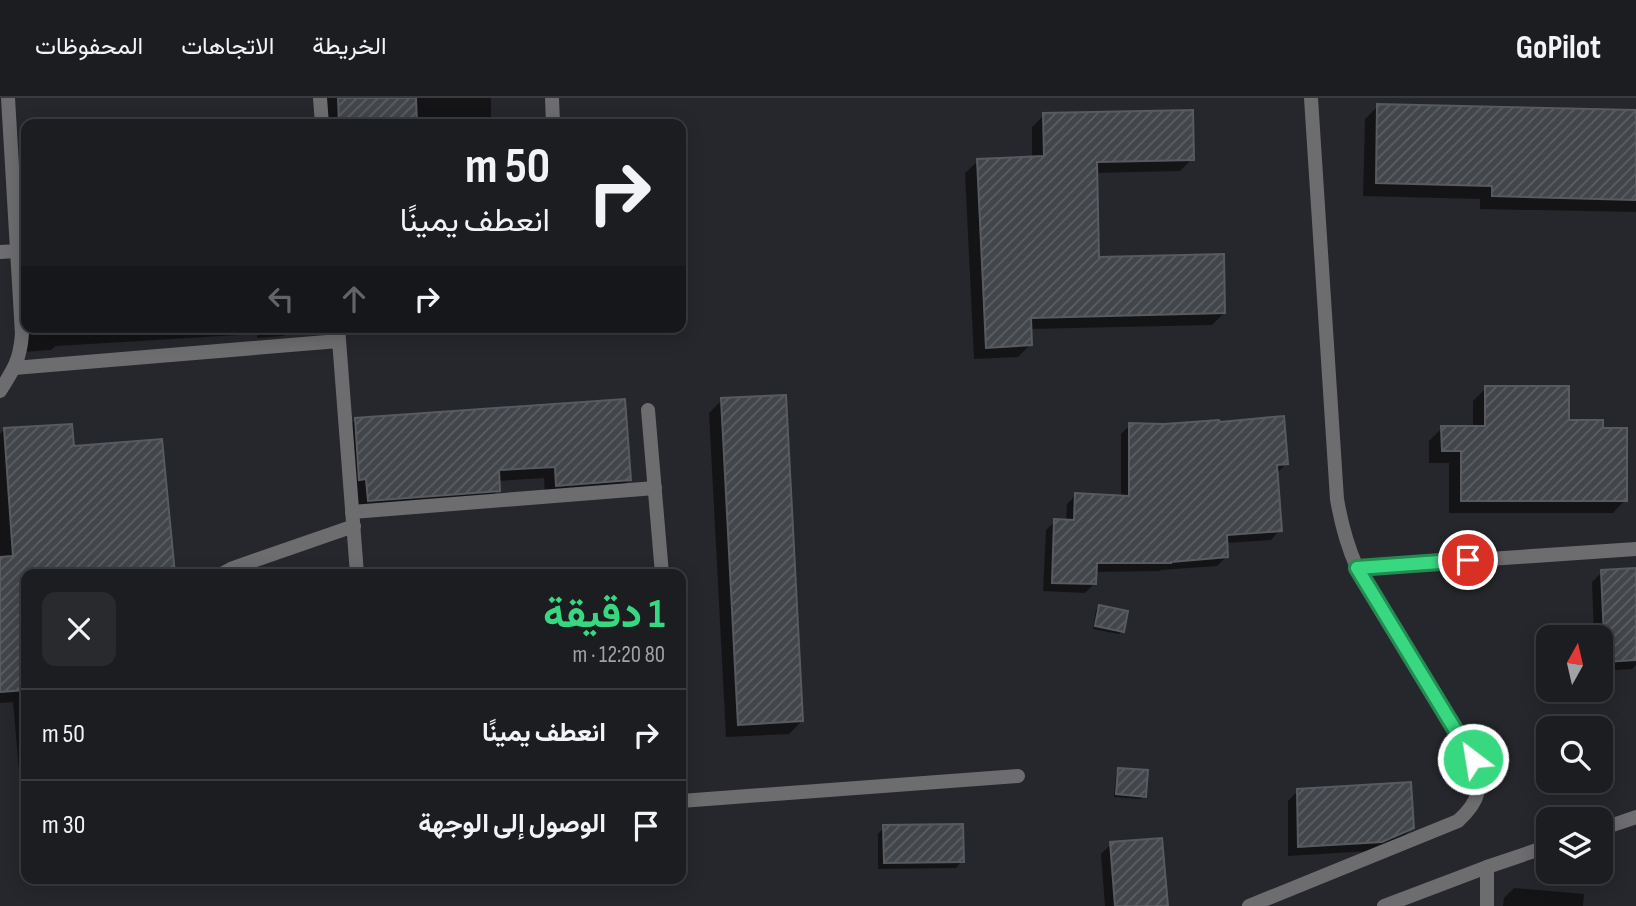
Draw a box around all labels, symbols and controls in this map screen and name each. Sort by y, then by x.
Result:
text: GoPilot [1516,28,1601,68]
text: المحفوظات [35,32,143,61]
text: الاتجاهات [181,32,274,61]
text: الخريطة [312,32,387,61]
text: 50 m [465,138,550,197]
icon: right [574,147,665,238]
text: انعطف يمينًا [400,202,550,241]
icon: left [262,280,300,318]
icon: ahead [335,280,373,318]
icon: right [408,280,446,318]
pin [1438,530,1498,590]
icon: arrive [1449,541,1487,579]
text: 1 دقيقة [543,589,665,640]
button: close [42,592,116,666]
north arrow [1536,625,1614,702]
map controls [1536,625,1613,884]
text: 80 m · 12:20 [572,641,665,669]
icon: right [627,716,665,754]
button: search [1536,716,1613,793]
text: انعطف يمينًا [482,718,606,749]
text: 50 m [42,719,85,750]
position arrow [1436,722,1510,796]
icon: arrive [627,807,665,845]
button: layers [1536,807,1613,884]
text: الوصول إلى الوجهة [418,809,606,840]
text: 30 m [42,810,85,841]

